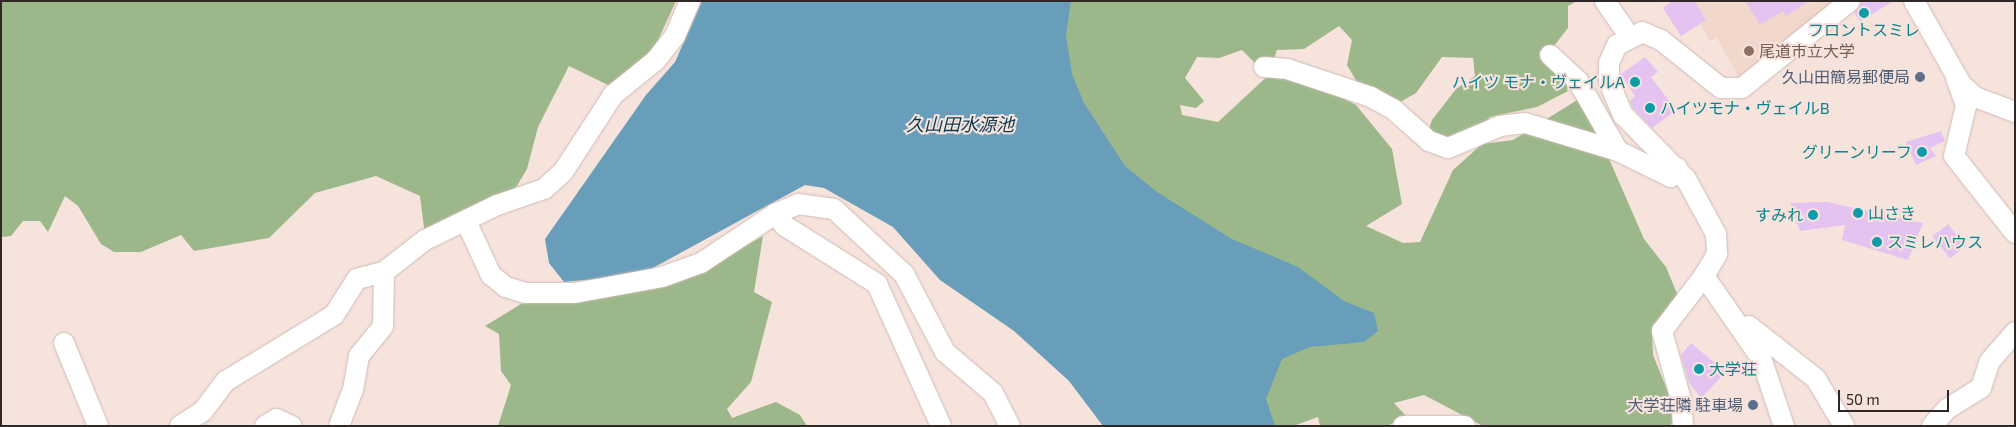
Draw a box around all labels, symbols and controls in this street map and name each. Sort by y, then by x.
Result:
marker: フロントスミレ [1858,7,1870,19]
place label: フロントスミレ [1808,20,1920,40]
place label: 尾道市立大学 [1759,41,1855,61]
marker: 尾道市立大学 [1743,45,1755,57]
place label: 久山田簡易郵便局 [1782,67,1910,87]
marker: 久山田簡易郵便局 [1914,71,1926,83]
place label: ハイツ モナ・ヴェイルA [1451,72,1625,92]
marker: ハイツ モナ・ヴェイルA [1629,76,1641,88]
place label: ハイツモナ・ヴェイルB [1660,98,1830,118]
marker: ハイツモナ・ヴェイルB [1644,102,1656,114]
water label: 久山田水源池 [906,113,1014,135]
place label: グリーンリーフ [1800,142,1912,162]
marker: グリーンリーフ [1916,146,1928,158]
place label: 山さき [1868,203,1916,223]
place label: すみれ [1755,205,1803,225]
marker: 山さき [1852,207,1864,219]
marker: すみれ [1807,209,1819,221]
place label: スミレハウス [1887,232,1983,252]
marker: スミレハウス [1871,236,1883,248]
place label: 大学荘 [1709,359,1757,379]
marker: 大学荘 [1693,363,1705,375]
scale bar [1841,380,1952,412]
text: 50 m [1846,390,1880,408]
place label: 大学荘隣 駐車場 [1627,395,1743,415]
marker: 大学荘隣 駐車場 [1747,399,1759,411]

